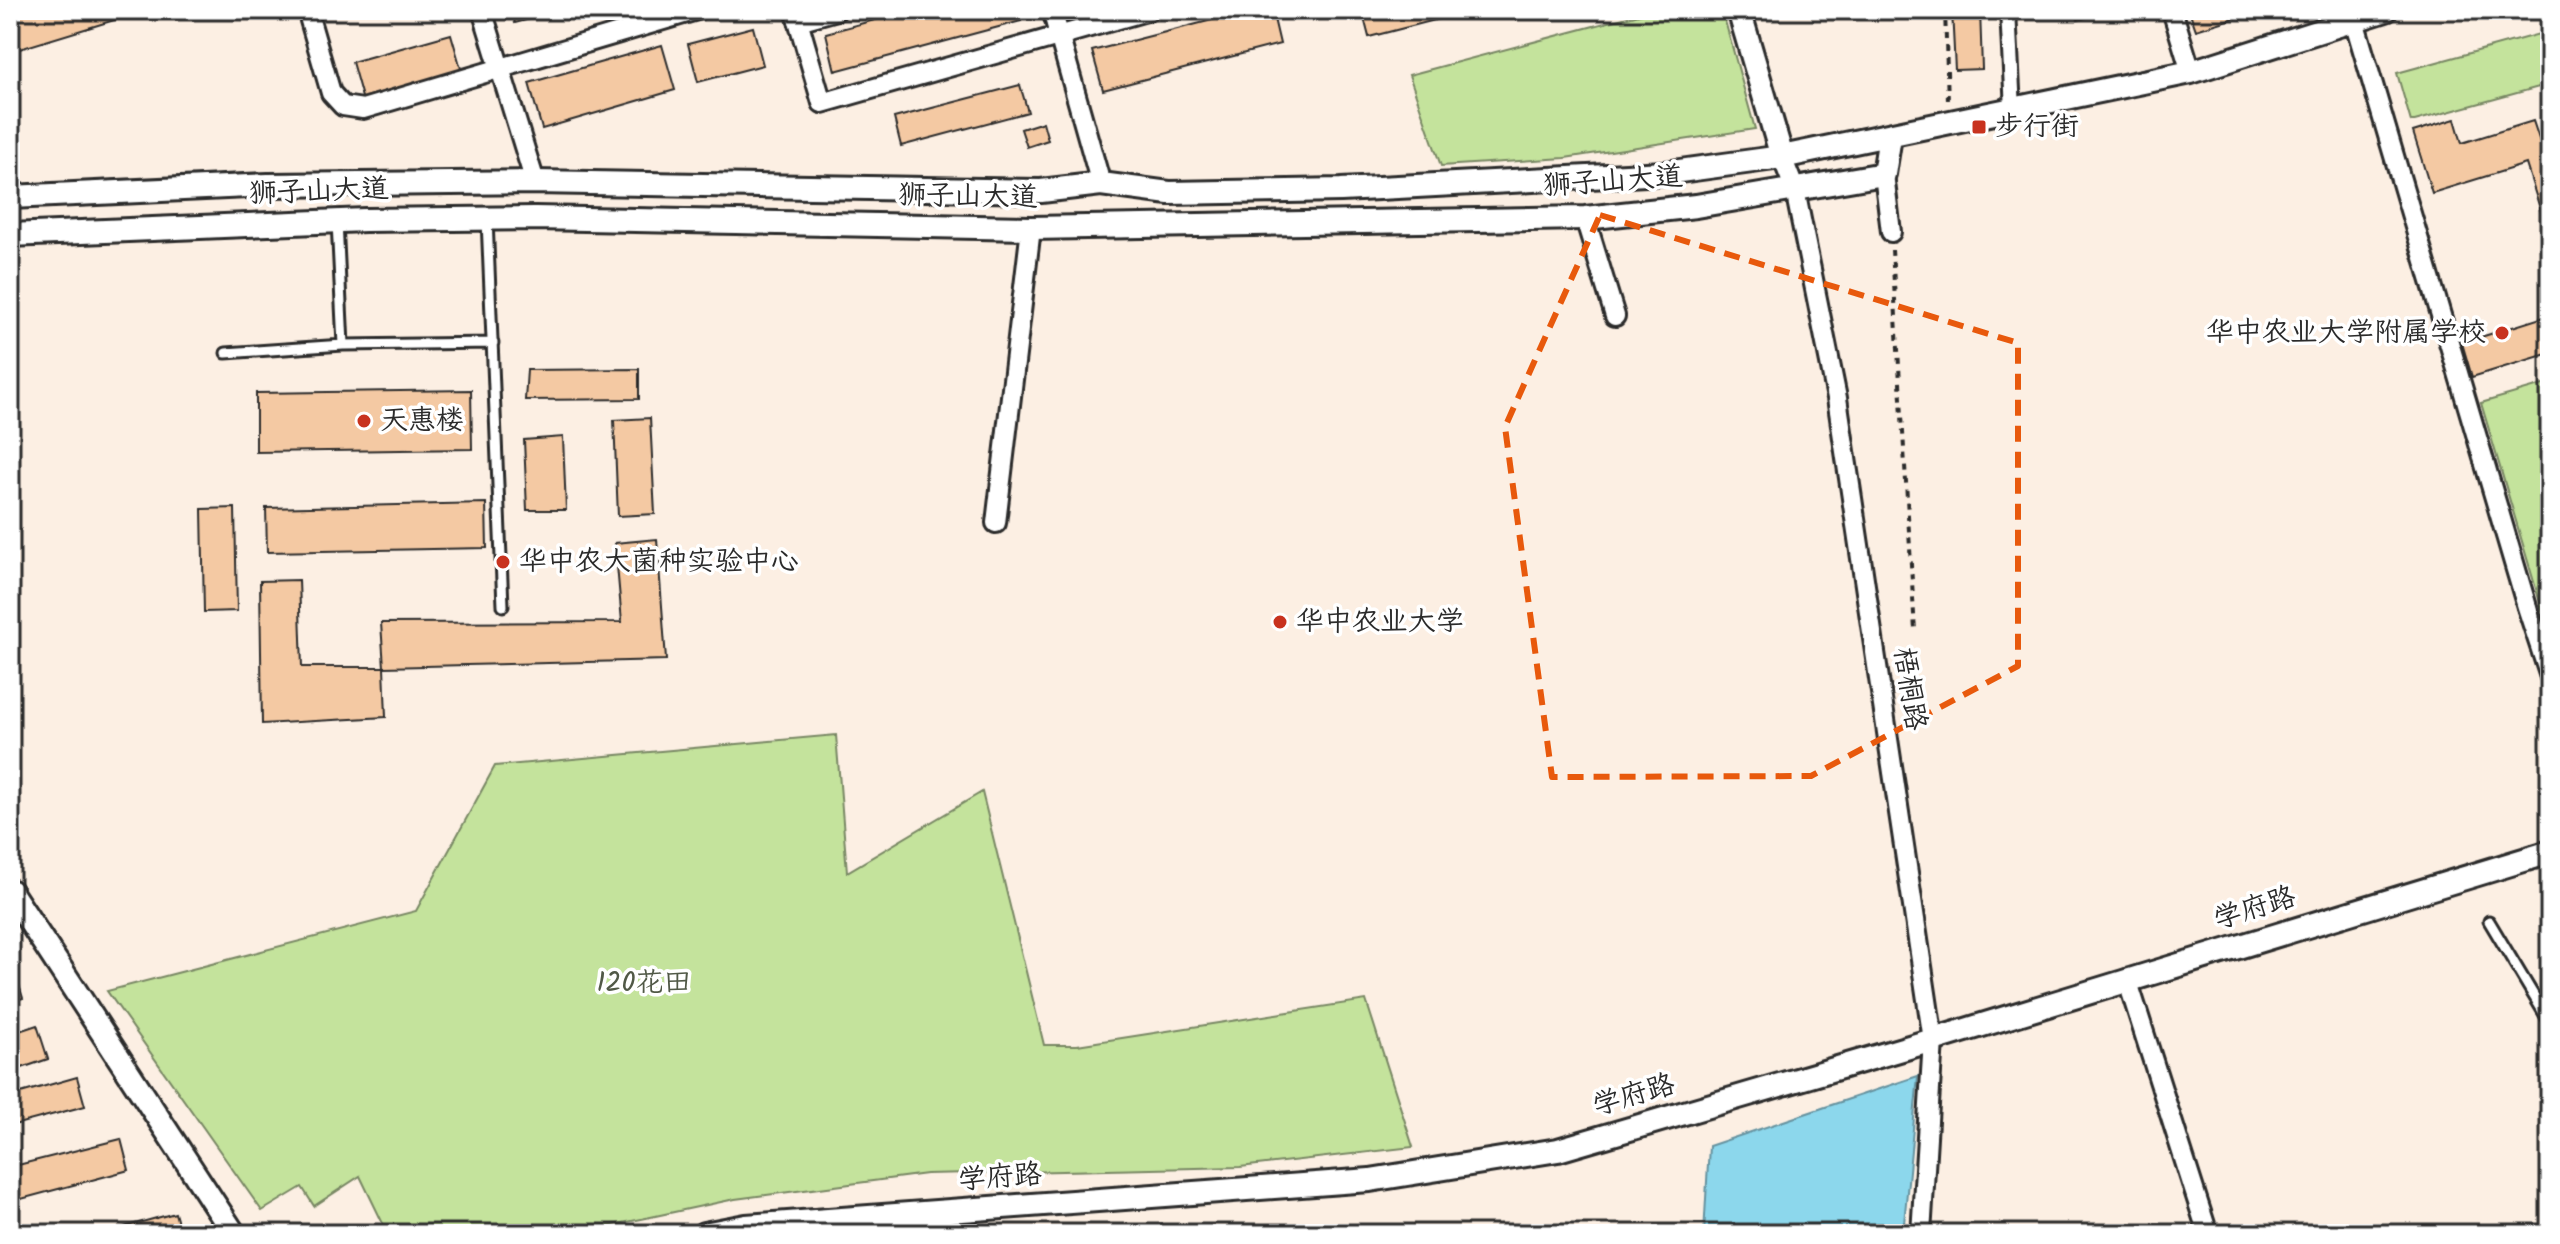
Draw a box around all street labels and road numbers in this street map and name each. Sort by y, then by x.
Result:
street label: 狮子山大道 [1542,155,1684,209]
street label: 狮子山大道 [248,167,390,217]
street label: 狮子山大道 [898,173,1038,221]
street label: 梧桐路 [1880,644,1938,734]
street label: 学府路 [2208,875,2302,943]
street label: 学府路 [1587,1063,1681,1129]
street label: 学府路 [957,1153,1043,1203]

